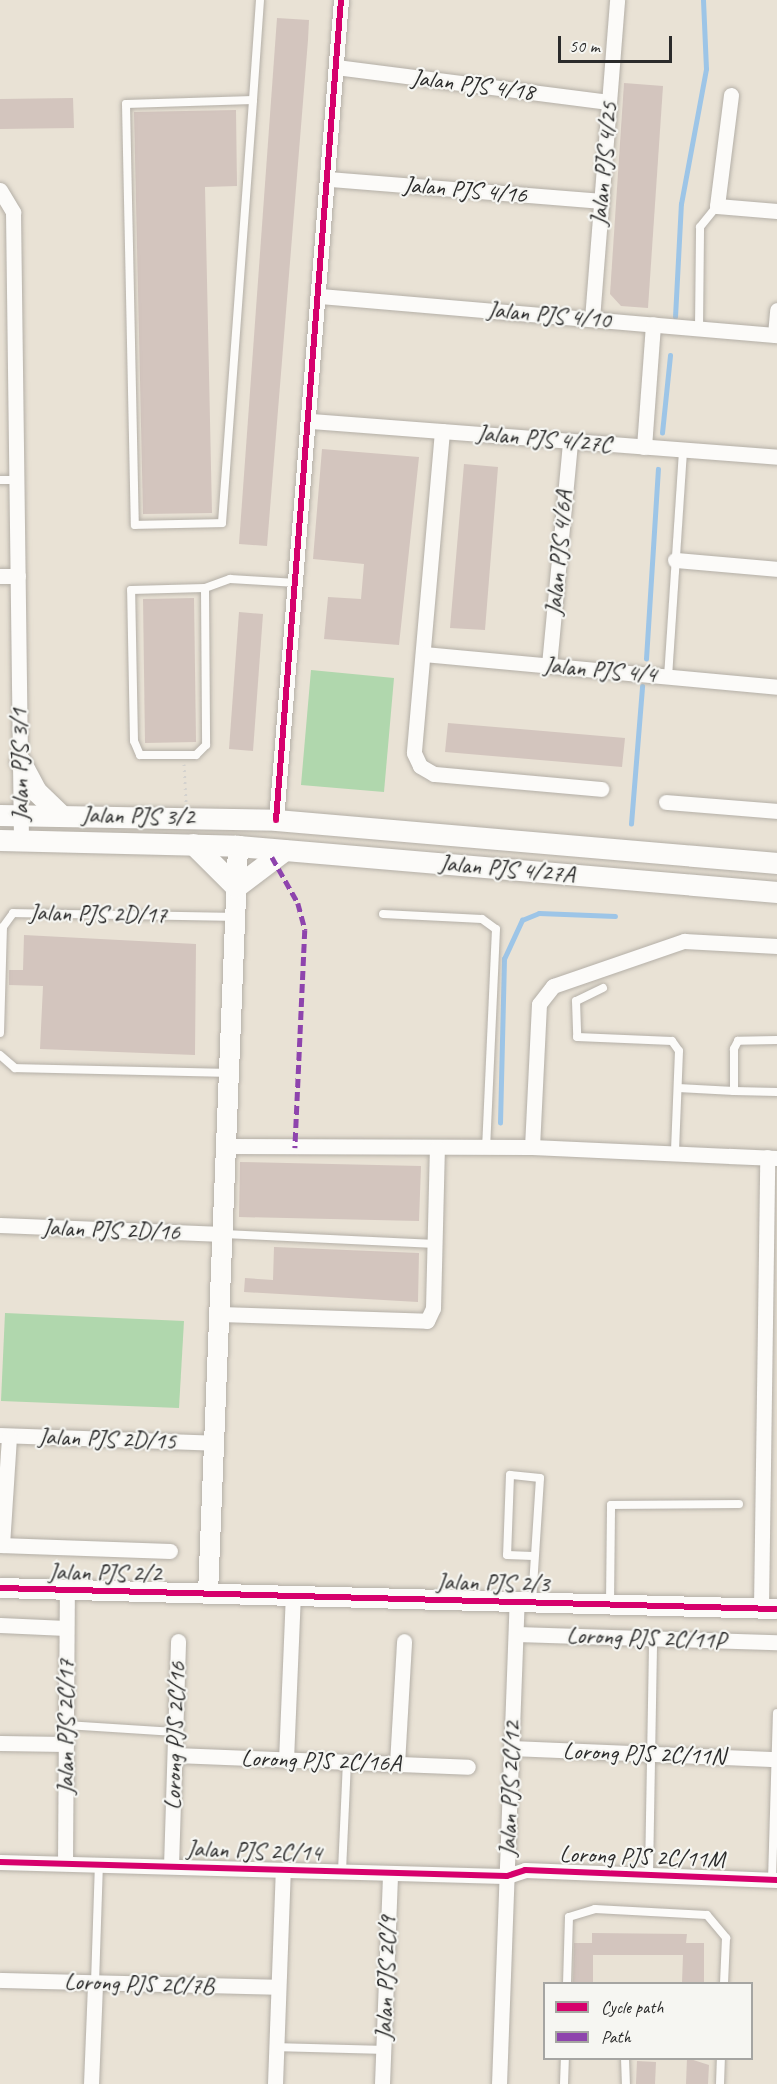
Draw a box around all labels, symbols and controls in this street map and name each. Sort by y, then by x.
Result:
scale bar [561,24,675,62]
text: 50 m [569,35,600,57]
street label: Jalan PJS 4/18 [410,63,536,107]
street label: Jalan PJS 4/25 [584,101,624,227]
street label: Jalan PJS 4/16 [402,170,528,210]
street label: Jalan PJS 4/10 [486,295,612,335]
street label: Jalan PJS 4/27C [476,419,612,459]
street label: Jalan PJS 4/6A [539,490,579,616]
street label: Jalan PJS 4/4 [543,651,657,689]
street label: Jalan PJS 3/1 [5,708,35,822]
street label: Jalan PJS 3/2 [81,801,195,831]
street label: Jalan PJS 4/27A [438,849,576,889]
street label: Jalan PJS 2D/17 [29,898,167,930]
street label: Jalan PJS 2D/16 [42,1213,180,1247]
street label: Jalan PJS 2D/15 [38,1422,176,1456]
street label: Jalan PJS 2/2 [48,1558,162,1588]
street label: Jalan PJS 2/3 [436,1568,550,1598]
street label: Lorong PJS 2C/11P [566,1621,726,1655]
street label: Jalan PJS 2C/17 [52,1660,80,1794]
street label: Lorong PJS 2C/16 [158,1662,192,1810]
street label: Jalan PJS 2C/12 [493,1721,527,1857]
street label: Lorong PJS 2C/11N [562,1737,726,1771]
street label: Lorong PJS 2C/16A [240,1744,402,1778]
street label: Jalan PJS 2C/14 [186,1834,322,1868]
street label: Lorong PJS 2C/11M [559,1840,725,1874]
street label: Jalan PJS 2C/9 [369,1915,403,2041]
street label: Lorong PJS 2C/7B [64,1967,214,2001]
legend [543,1982,753,2060]
text: Cycle path [601,1996,663,2018]
text: Path [601,2026,631,2048]

